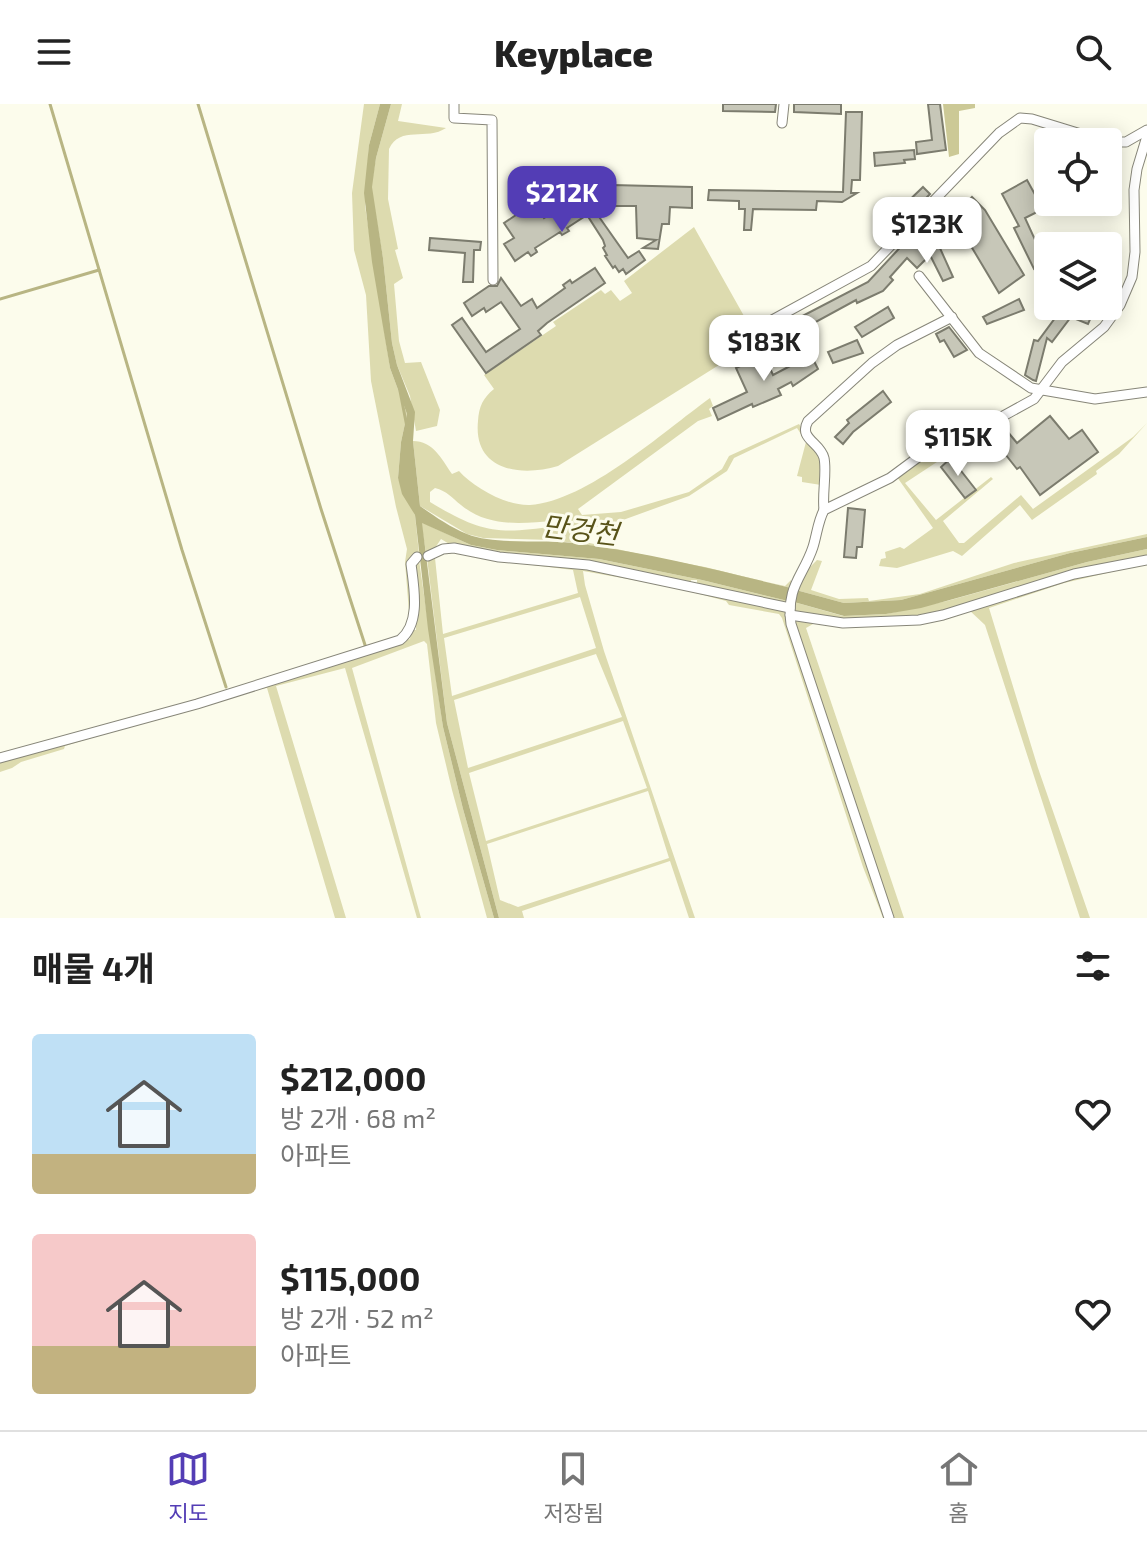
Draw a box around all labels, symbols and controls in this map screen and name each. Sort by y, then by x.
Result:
icon: menu [32,30,76,74]
icon: search [1071,30,1115,74]
text: Keyplace [494,31,653,74]
map controls [1034,128,1122,320]
button: locate [1034,128,1122,216]
pin: $212K [506,166,618,234]
text: $212K [525,176,599,207]
pin: $123K [871,197,983,265]
text: $123K [891,207,963,238]
button: layers [1034,232,1122,320]
pin: $183K [708,315,820,383]
text: $183K [727,325,801,356]
pin: $115K [902,410,1014,478]
text: $115K [924,420,992,451]
water label: 만겅천 [540,507,624,551]
icon: filters [1071,944,1115,988]
text: 매물 4개 [32,947,155,988]
text: $212,000 [280,1057,427,1098]
icon: home [96,1066,192,1162]
icon: heart [1071,1092,1115,1136]
text: 방 2개 · 68 m² [280,1102,436,1133]
text: 아파트 [280,1139,352,1170]
text: $115,000 [280,1257,420,1298]
icon: home [96,1266,192,1362]
icon: heart [1071,1292,1115,1336]
text: 방 2개 · 52 m² [280,1302,434,1333]
text: 아파트 [280,1339,352,1370]
tab: 지도 [166,1447,210,1527]
tab: 저장됨 [543,1447,604,1527]
tab: 홈 [937,1447,981,1527]

